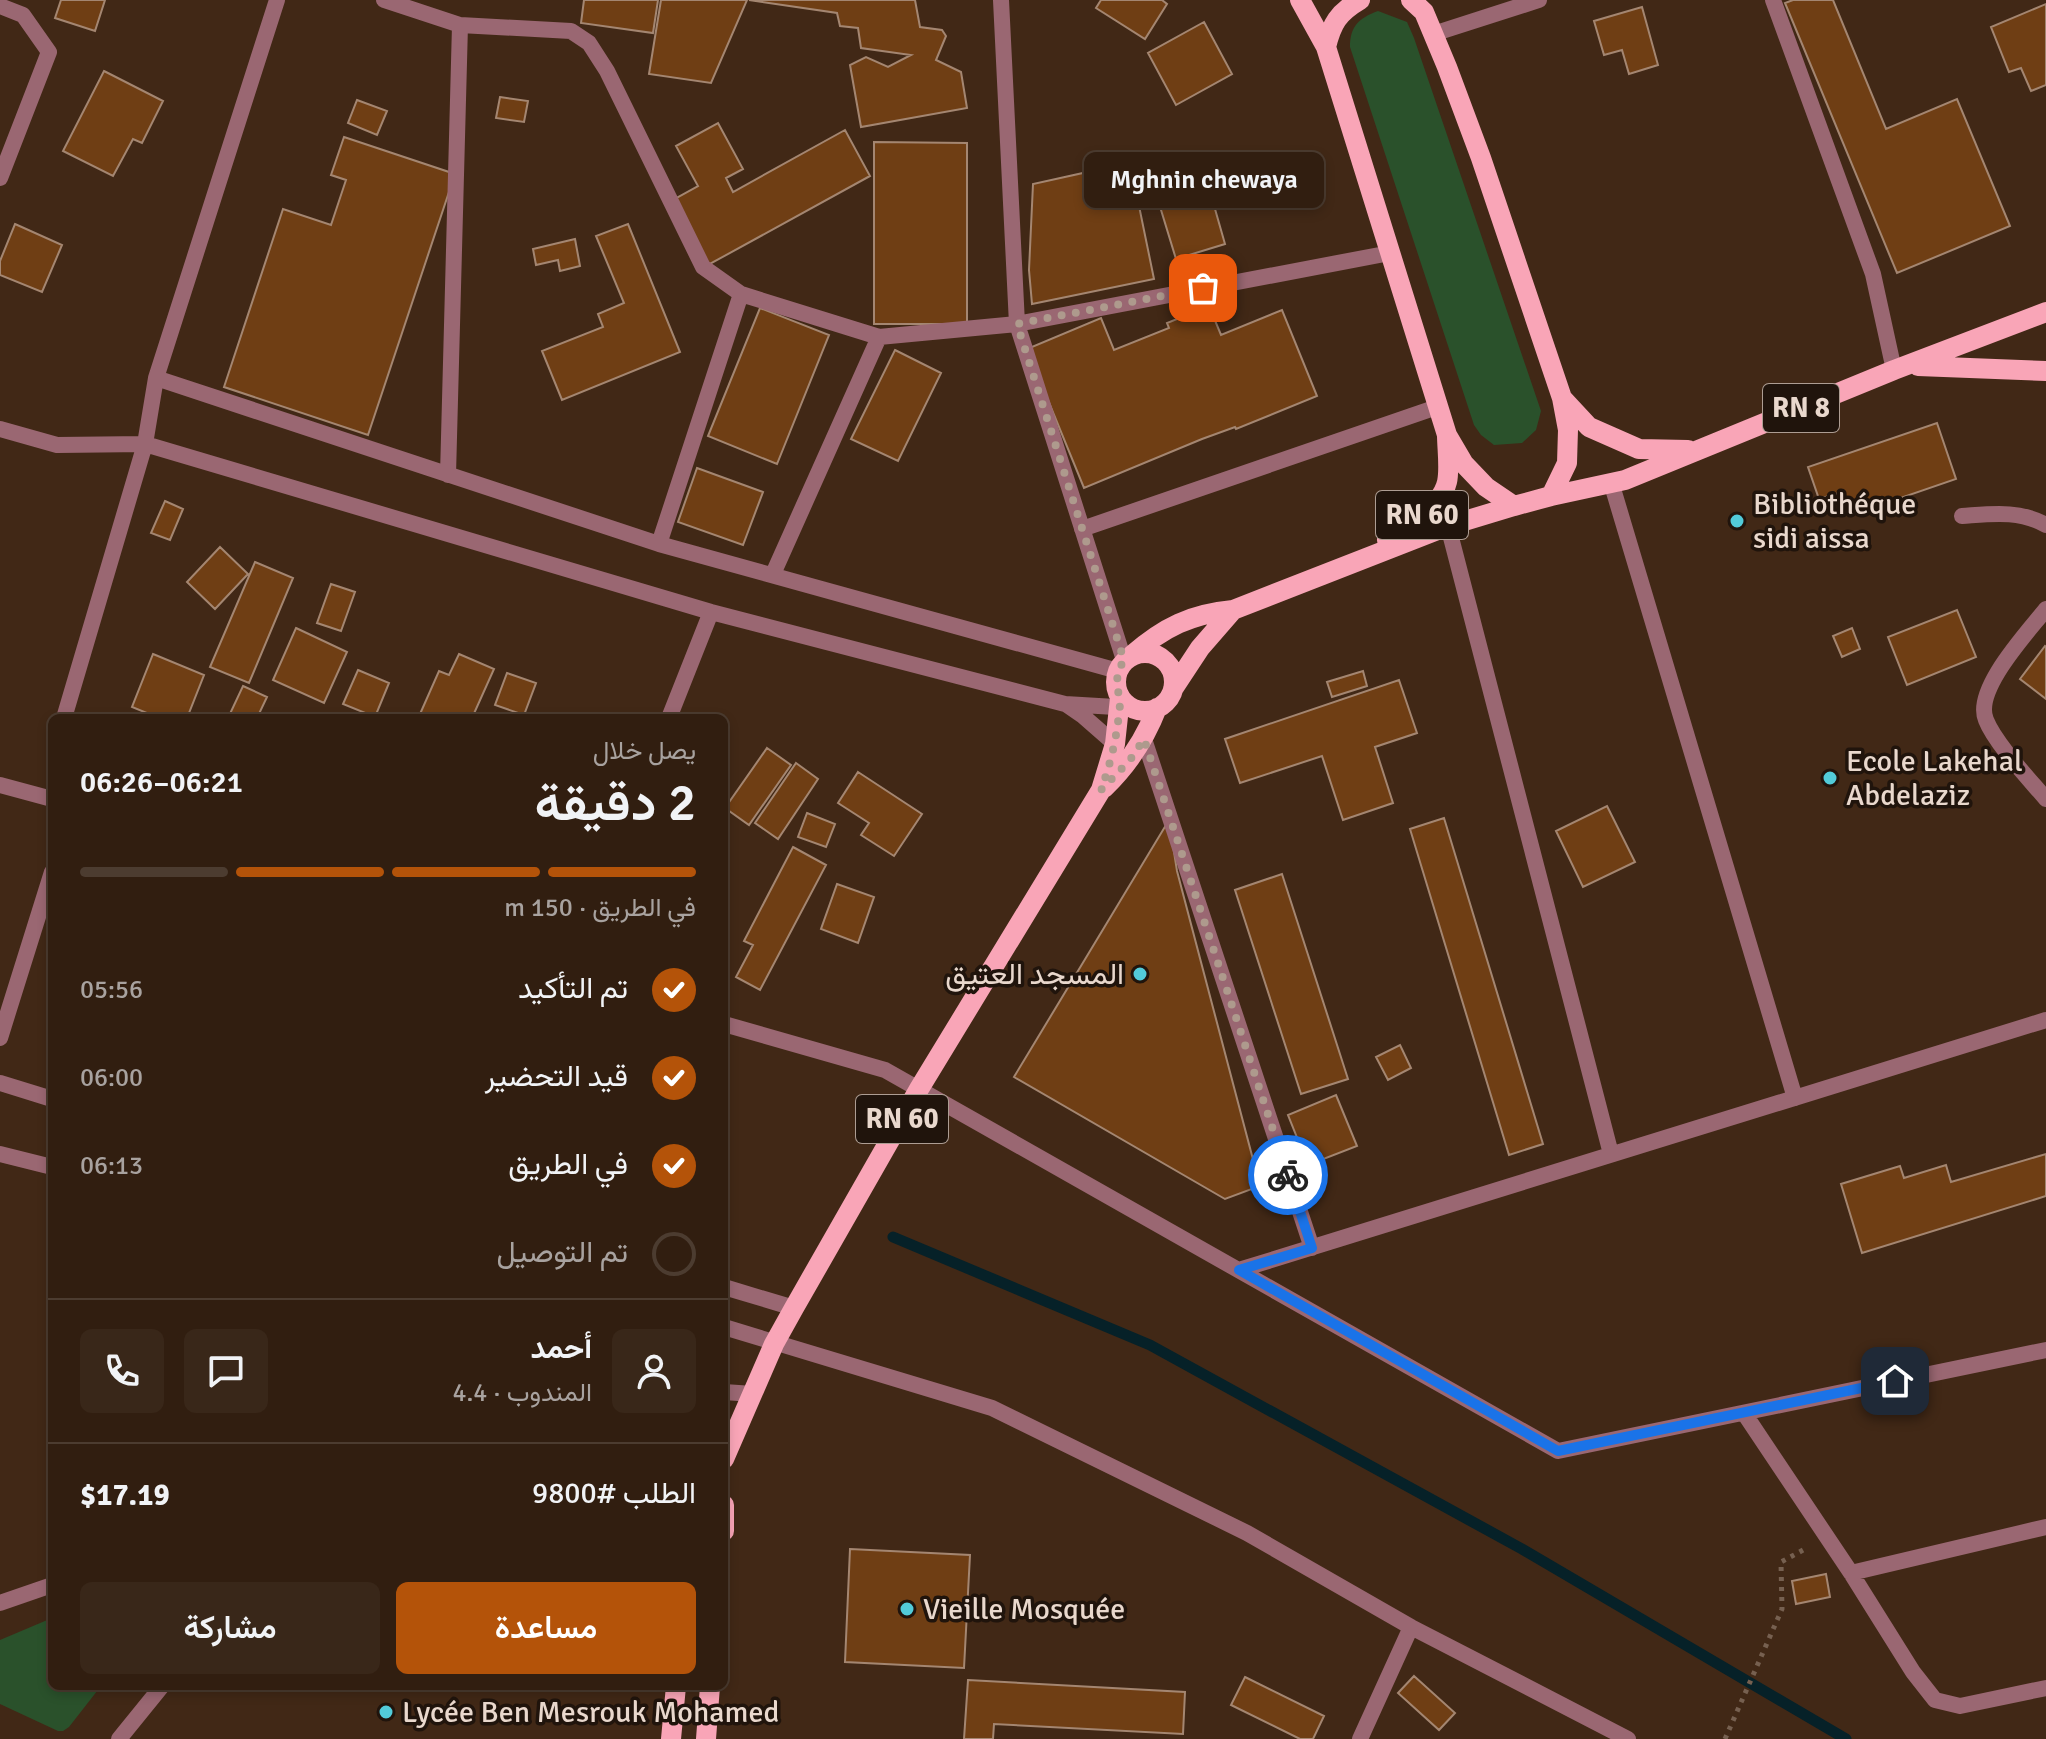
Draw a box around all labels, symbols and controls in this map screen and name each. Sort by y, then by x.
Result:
callout: Mghnin chewaya [1083,152,1323,208]
text: Mghnin chewaya [1110,164,1298,196]
pin [1169,254,1237,322]
icon: bag [1181,266,1225,310]
road number: RN 8 [1763,384,1839,432]
place label: Bibliothéque sidi aissa [1753,486,1916,557]
road number: RN 60 [1376,491,1468,539]
marker: Bibliothéque sidi aissa [1728,512,1746,530]
text: يصل خلال [593,735,696,767]
place label: Ecole Lakehal Abdelaziz [1846,743,2023,814]
text: 06:21–06:26 [80,764,243,801]
marker: Ecole Lakehal Abdelaziz [1821,769,1839,787]
text: 2 دقيقة [534,771,696,835]
text: في الطريق · 150 m [504,892,696,924]
place label: المسجد العتيق [945,956,1124,993]
marker: المسجد العتيق [1131,965,1149,983]
icon: check [652,968,696,1012]
text: تم التأكيد [518,970,628,1007]
text: 05:56 [80,974,143,1006]
icon: check [652,1056,696,1100]
text: قيد التحضير [485,1058,628,1095]
text: 06:00 [80,1062,143,1094]
road number: RN 60 [856,1095,948,1143]
courier [1248,1135,1328,1215]
icon: check [652,1144,696,1188]
text: في الطريق [508,1146,628,1183]
text: 06:13 [80,1150,143,1182]
icon: bike [1266,1153,1310,1197]
text: تم التوصيل [496,1234,628,1271]
button: phone [80,1329,164,1413]
button: chat [184,1329,268,1413]
button: person [612,1329,696,1413]
text: أحمد [530,1330,592,1367]
pin [1861,1347,1929,1415]
icon: home [1873,1359,1917,1403]
text: المندوب · 4.4 [452,1377,592,1409]
text: الطلب #9800 [532,1475,696,1512]
text: $17.19 [80,1477,170,1514]
button: مشاركة [80,1582,380,1674]
button: مساعدة [396,1582,696,1674]
place label: Vieille Mosquée [923,1591,1125,1628]
marker: Vieille Mosquée [898,1600,916,1618]
place label: Lycée Ben Mesrouk Mohamed [402,1694,779,1731]
marker: Lycée Ben Mesrouk Mohamed [377,1703,395,1721]

